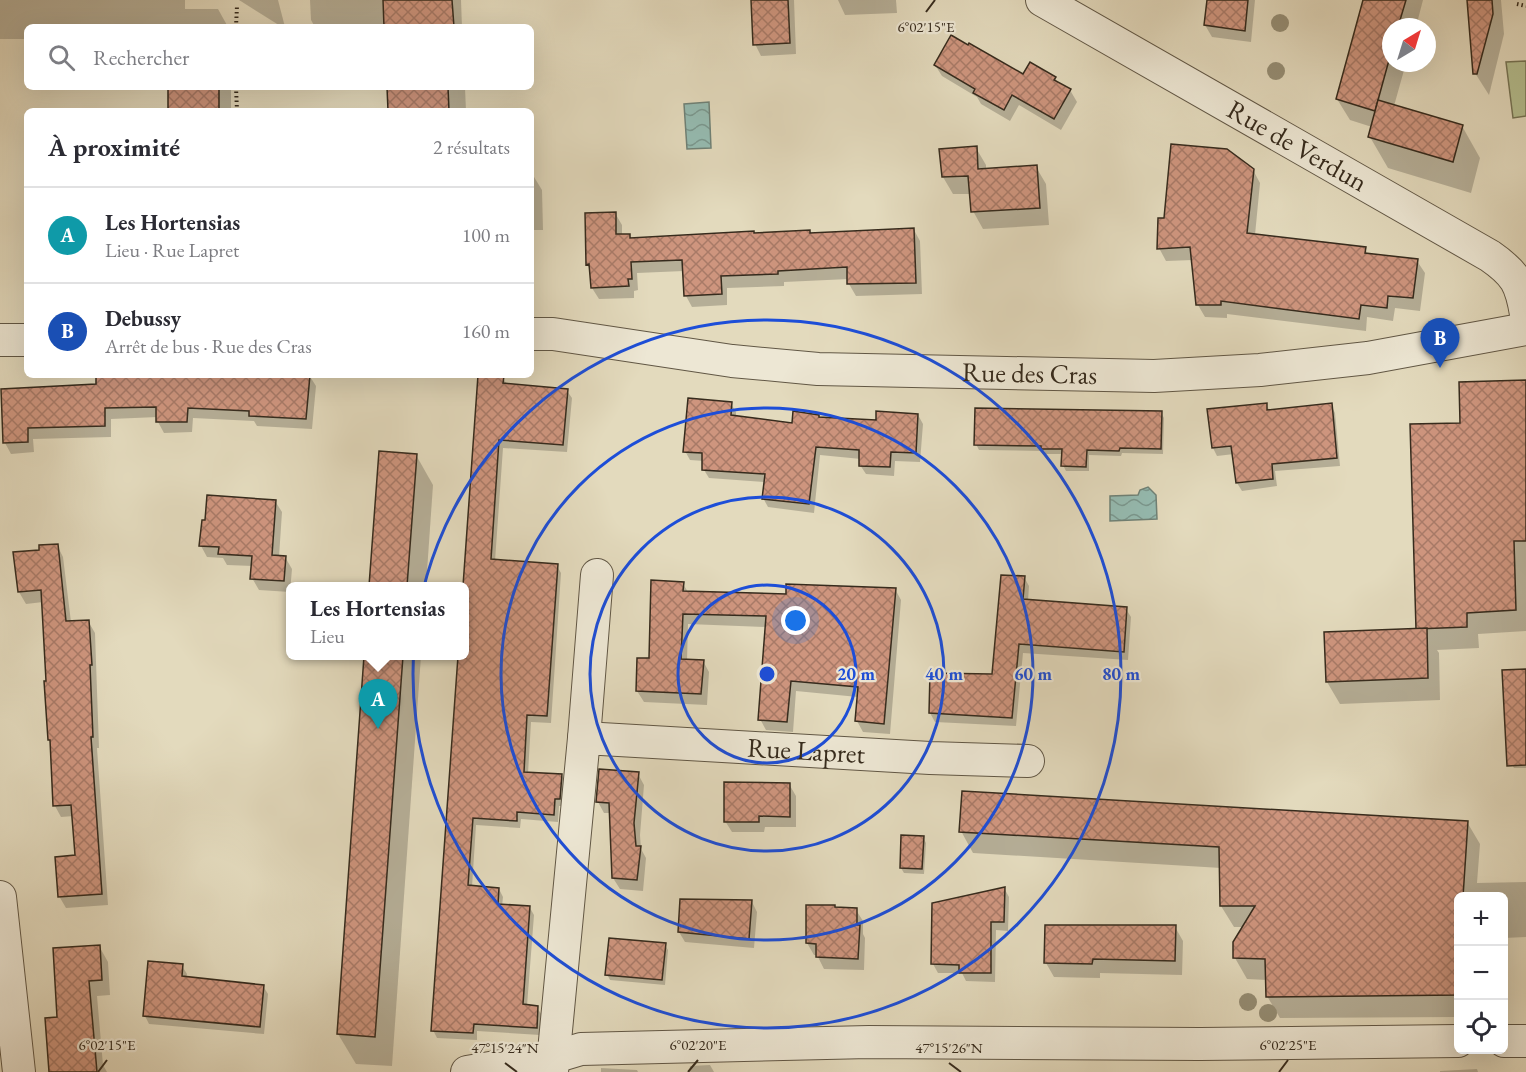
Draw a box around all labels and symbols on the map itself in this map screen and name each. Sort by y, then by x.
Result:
text: 6°02'15"E [898,17,955,36]
north arrow [1382,18,1436,72]
street label: Rue de Verdun [1221,91,1374,199]
pin: B [1420,318,1460,368]
street label: Rue des Cras [961,354,1098,392]
your location [781,606,810,635]
text: 20 m [837,662,875,685]
text: 40 m [925,662,963,685]
text: 60 m [1014,662,1052,685]
text: 80 m [1102,662,1140,685]
centre of rings [757,664,777,684]
pin: A [358,680,398,729]
street label: Rue Lapret [746,729,867,771]
text: 6°02'15"E [79,1035,136,1054]
text: 6°02'20"E [670,1035,727,1054]
text: 6°02'25"E [1260,1035,1317,1054]
text: 47°15'24"N [471,1038,539,1057]
text: 47°15'26"N [915,1038,983,1057]

